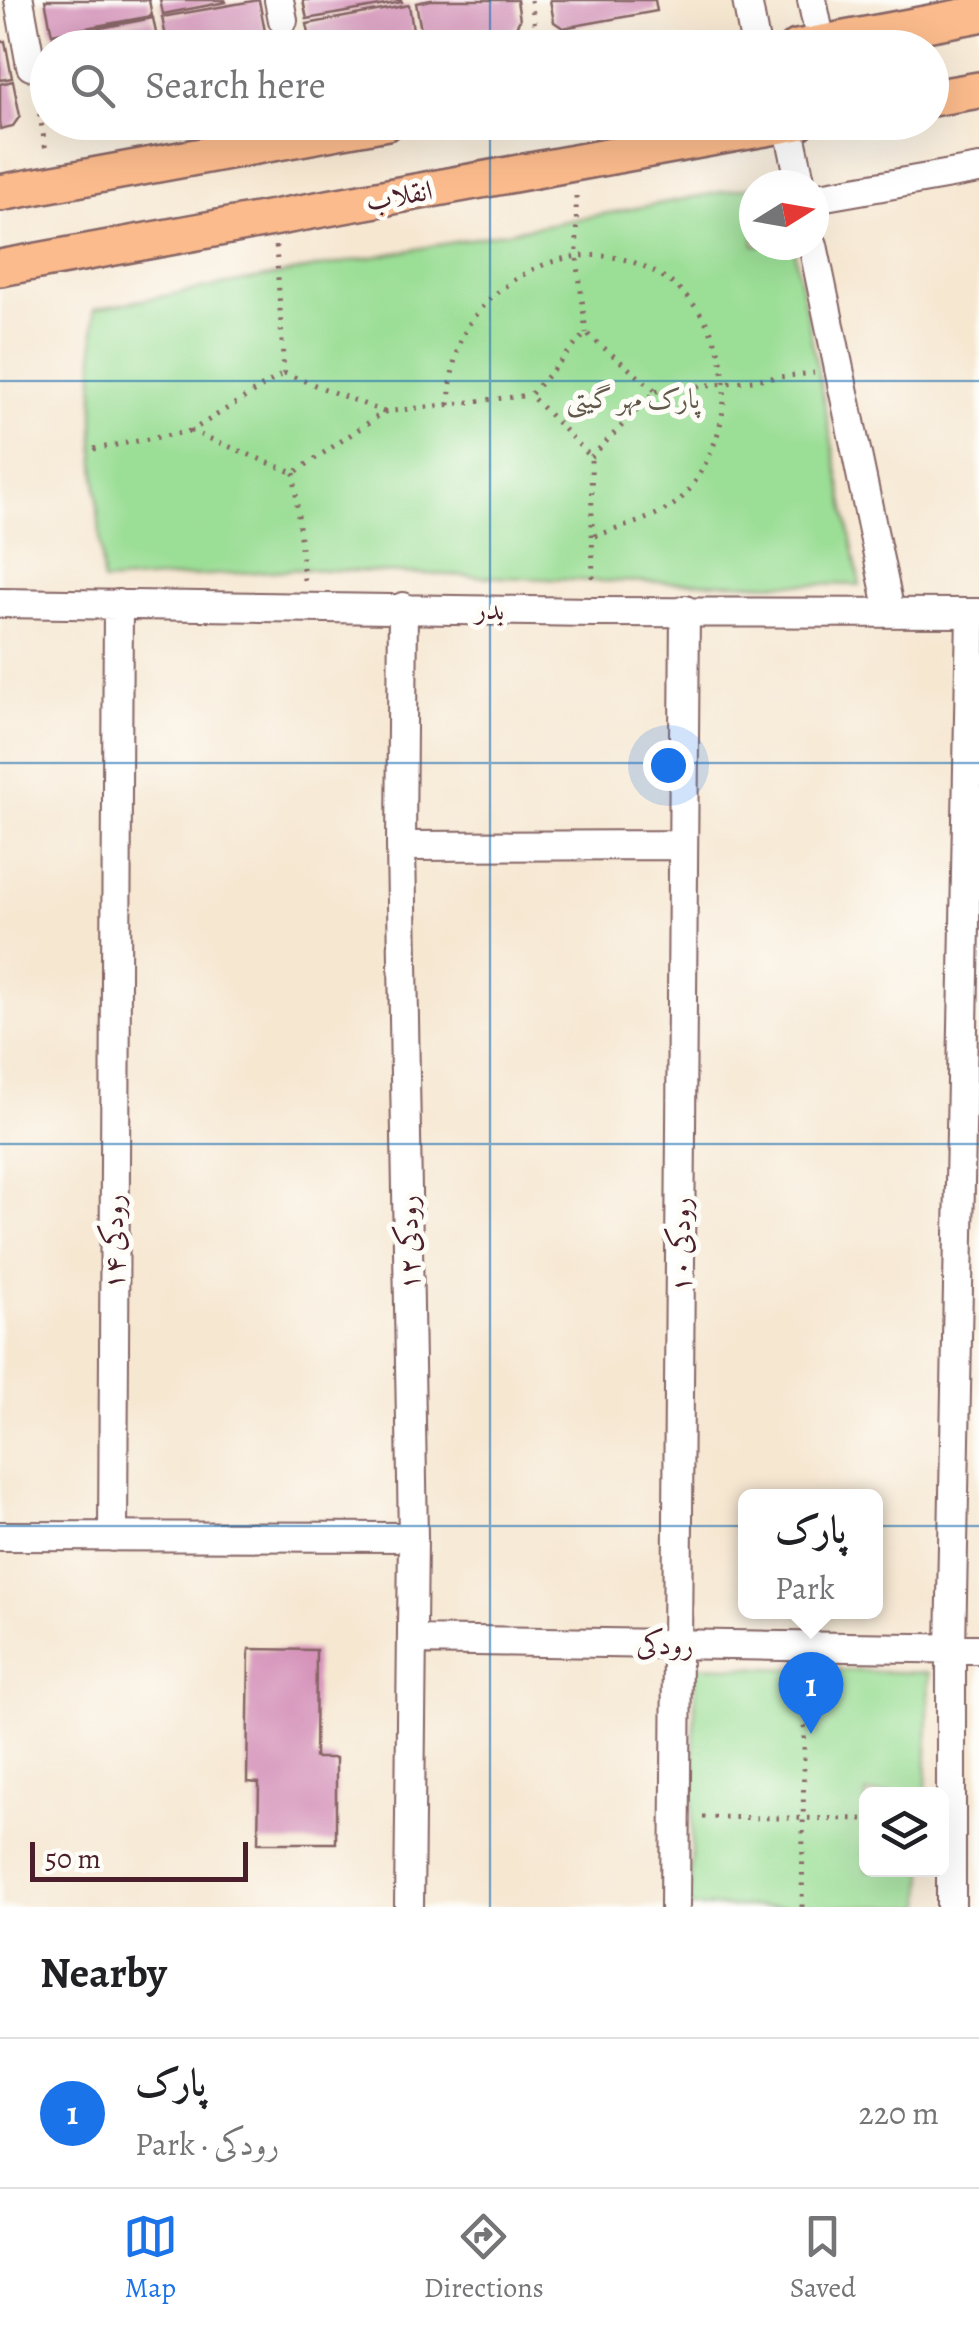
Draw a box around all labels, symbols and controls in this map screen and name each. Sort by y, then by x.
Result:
search box [30,30,949,140]
icon: search [65,58,120,113]
text: Search here [145,59,326,111]
north arrow [739,170,829,260]
street label: انقلاب [363,171,436,221]
park label: پارک مهر گیتی [566,380,701,419]
street label: بدر [472,590,505,630]
your location [643,740,694,791]
street label: رودکی ۱۴ [95,1194,133,1290]
street label: رودکی ۱۲ [389,1195,429,1291]
street label: رودکی ۱۰ [662,1197,700,1293]
popup [738,1489,883,1619]
text: پارک [775,1503,846,1555]
text: Park [775,1566,835,1610]
street label: رودکی [636,1626,694,1664]
pin: 1 [778,1652,844,1734]
map controls [859,1787,949,1877]
button: layers [859,1787,949,1877]
scale bar [30,1837,248,1882]
text: 50 m [45,1840,101,1878]
text: Nearby [40,1944,167,2001]
text: پارک [135,2056,206,2108]
text: 1 [67,2091,78,2135]
text: 220 m [859,2091,939,2135]
text: Park · رودکی [135,2122,279,2166]
tab: Map [123,2209,178,2307]
tab: Directions [424,2209,544,2307]
tab: Saved [790,2209,856,2307]

